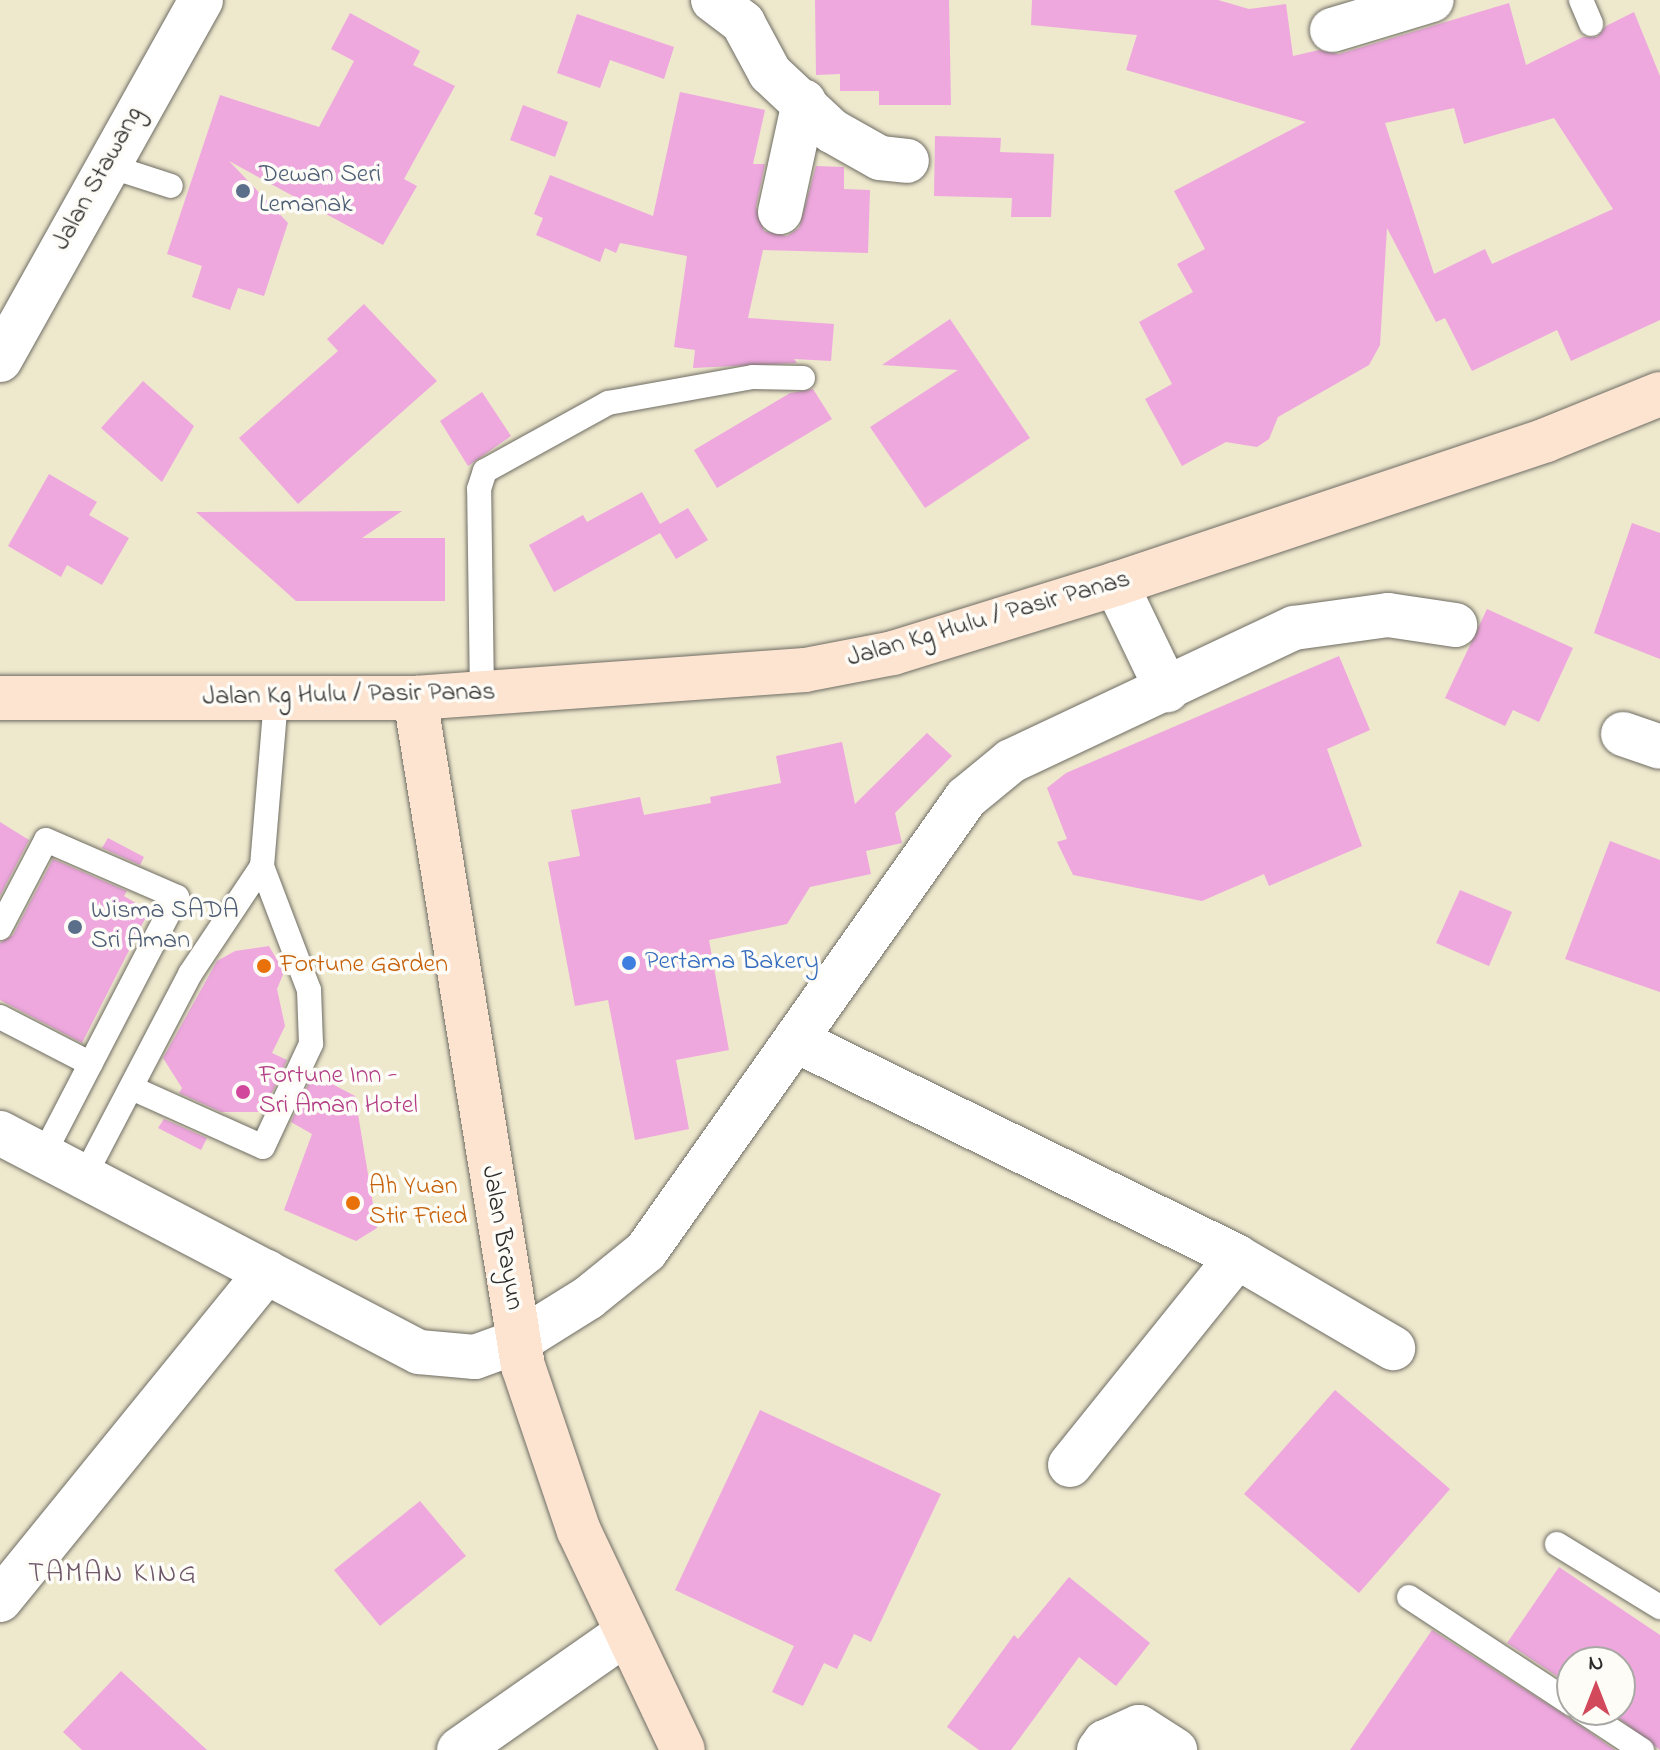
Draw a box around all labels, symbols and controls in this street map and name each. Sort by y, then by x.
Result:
street label: Jalan Stawang [47,102,151,256]
place label: Dewan Seri Lemanak [259,160,381,222]
marker: Dewan Seri Lemanak [234,182,252,200]
street label: Jalan Kg Hulu / Pasir Panas [844,565,1134,675]
street label: Jalan Kg Hulu / Pasir Panas [202,678,496,714]
place label: Wisma SADA Sri Aman [91,896,239,958]
marker: Wisma SADA Sri Aman [66,918,84,936]
place label: Pertama Bakery [645,947,819,979]
place label: Fortune Garden [280,950,448,982]
marker: Pertama Bakery [620,954,638,972]
marker: Fortune Garden [255,957,273,975]
place label: Fortune Inn - Sri Aman Hotel [259,1061,418,1122]
marker: Fortune Inn - Sri Aman Hotel [234,1083,252,1101]
street label: Jalan Brayun [473,1163,529,1313]
place label: Ah Yuan Stir Fried [369,1172,467,1234]
marker: Ah Yuan Stir Fried [344,1194,362,1212]
district label: TAMAN KING [28,1558,198,1592]
north arrow [1556,1646,1636,1726]
text: N [1589,1648,1603,1680]

